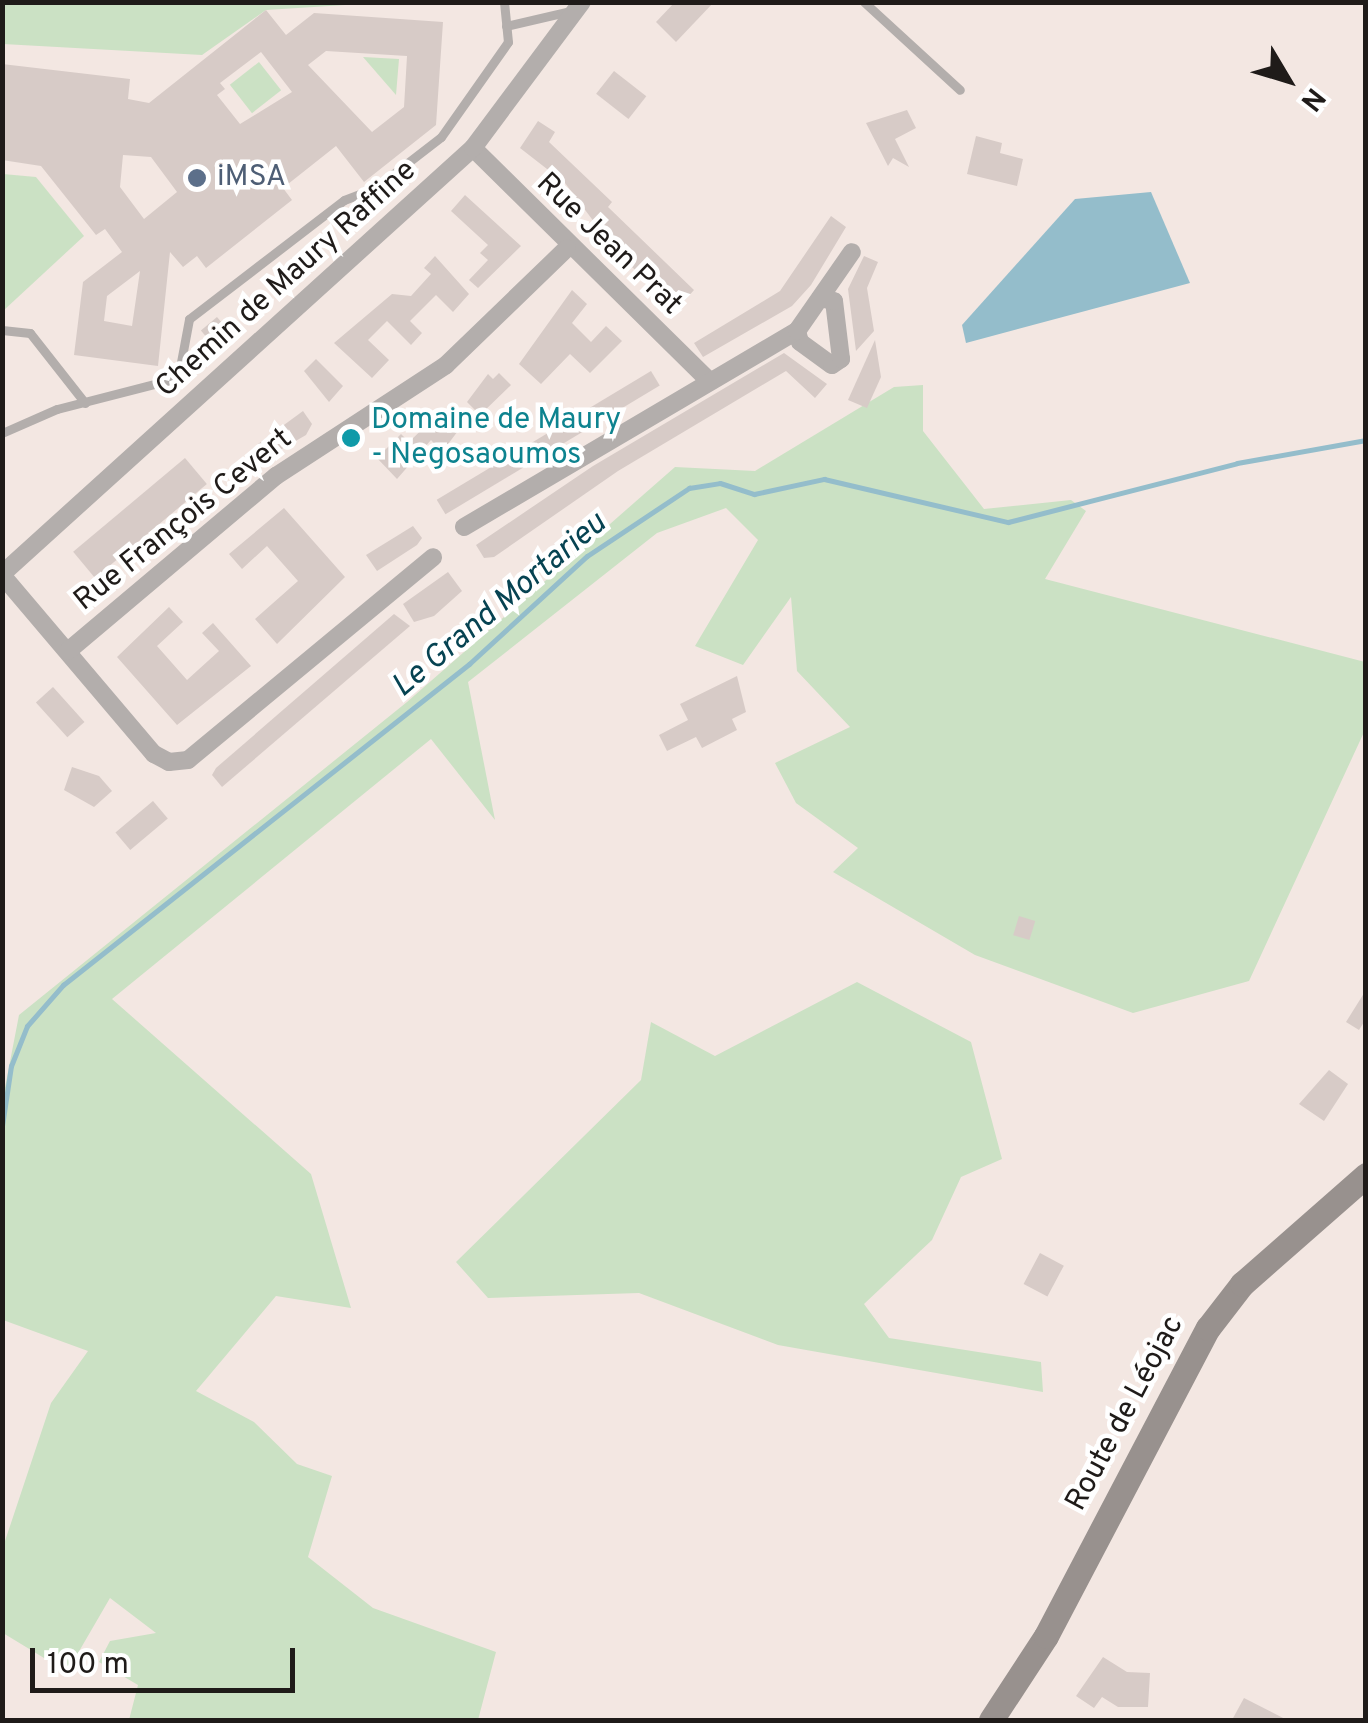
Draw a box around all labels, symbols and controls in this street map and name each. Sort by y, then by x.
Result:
north arrow [1238,30,1338,130]
text: N [1291,79,1332,117]
street label: Chemin de Maury Raffine [149,154,425,406]
place label: iMSA [217,160,286,196]
marker: iMSA [186,167,208,189]
street label: Rue Jean Prat [528,167,688,323]
place label: Domaine de Maury - Negosaoumos [371,403,621,474]
street label: Rue François Cevert [68,422,300,620]
marker: Domaine de Maury - Negosaoumos [340,427,362,449]
water label: Le Grand Mortarieu [385,505,615,707]
street label: Route de Léojac [1059,1310,1193,1518]
scale bar [35,1628,300,1690]
text: 100 m [47,1647,129,1684]

